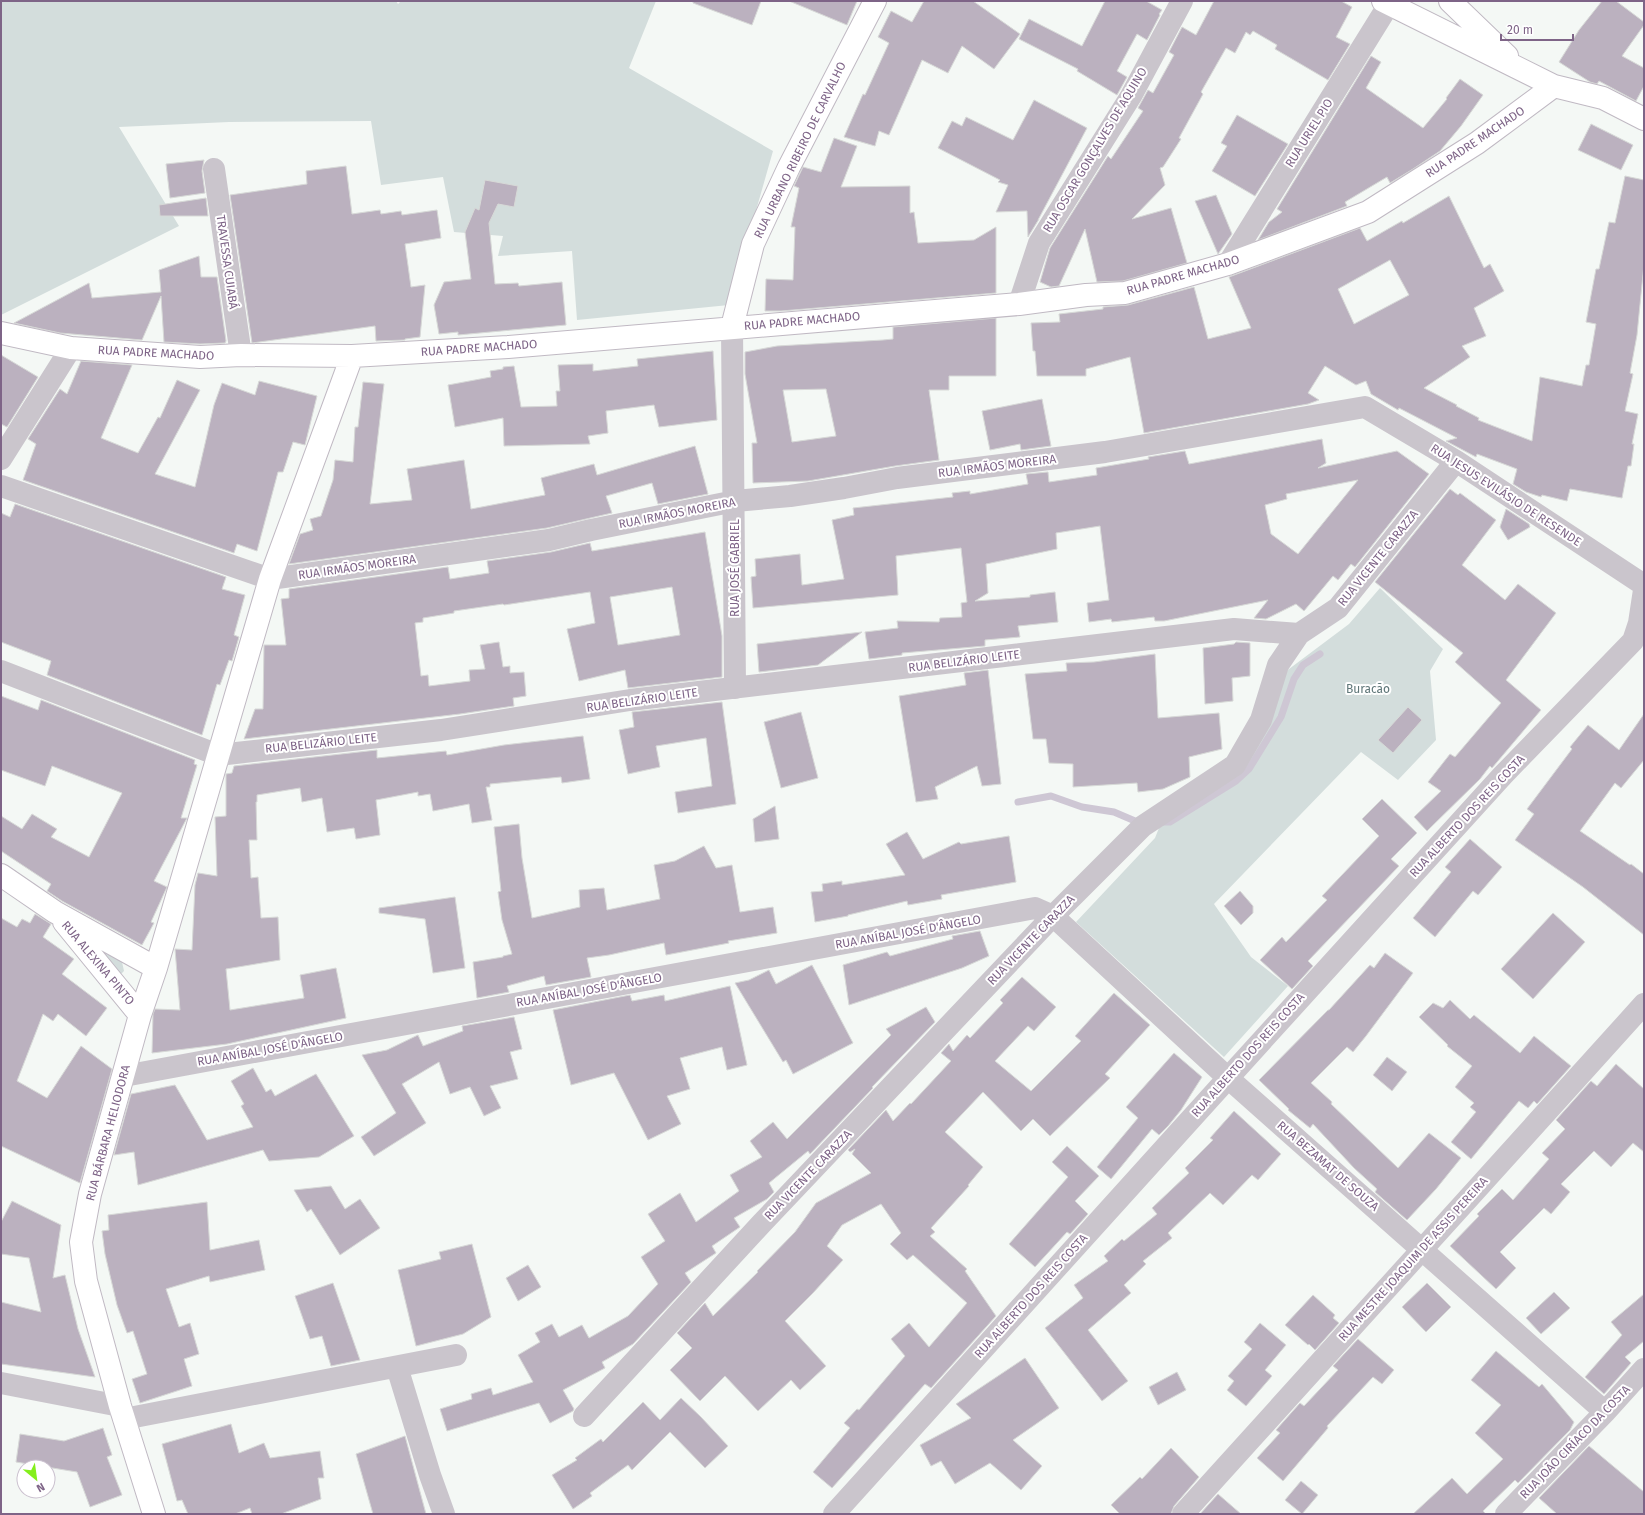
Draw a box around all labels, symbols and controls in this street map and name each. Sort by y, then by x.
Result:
scale bar [1501,16,1573,42]
text: 20 m [1507,23,1533,37]
street label: RUA URBANO RIBEIRO DE CARVALHO [751,59,849,241]
street label: RUA OSCAR GONÇALVES DE AQUINO [1040,65,1150,235]
street label: RUA URIEL PIO [1282,96,1336,170]
street label: RUA PADRE MACHADO [1423,104,1527,180]
street label: TRAVESSA CUIABÁ [213,214,242,310]
street label: RUA PADRE MACHADO [1125,252,1241,298]
street label: RUA PADRE MACHADO [743,309,861,333]
street label: RUA PADRE MACHADO [420,337,538,359]
street label: RUA PADRE MACHADO [97,343,215,363]
street label: RUA JESUS EVILÁSIO DE RESENDE [1428,440,1584,549]
street label: RUA IRMÃOS MOREIRA [937,451,1057,480]
street label: RUA IRMÃOS MOREIRA [617,494,737,531]
street label: RUA VICENTE CARAZZA [1335,507,1421,609]
street label: RUA JOSÉ GABRIEL [727,519,742,617]
street label: RUA IRMÃOS MOREIRA [297,551,417,582]
street label: RUA BELIZÁRIO LEITE [907,646,1021,675]
park label: Buracão [1346,682,1390,696]
street label: RUA BELIZÁRIO LEITE [585,684,699,715]
street label: RUA BELIZÁRIO LEITE [264,729,378,756]
street label: RUA ALBERTO DOS REIS COSTA [1407,752,1527,880]
street label: RUA VICENTE CARAZZA [984,892,1078,988]
street label: RUA ANÍBAL JOSÉ D'ÂNGELO [834,911,982,952]
street label: RUA ALEXINA PINTO [59,918,137,1008]
street label: RUA ANÍBAL JOSÉ D'ÂNGELO [515,969,663,1010]
street label: RUA ALBERTO DOS REIS COSTA [1189,990,1308,1120]
street label: RUA ANÍBAL JOSÉ D'ÂNGELO [196,1028,344,1069]
street label: RUA BÁRBARA HELIODORA [82,1063,133,1203]
street label: RUA BEZAMAT DE SOUZA [1274,1118,1382,1214]
street label: RUA VICENTE CARAZZA [761,1127,855,1223]
street label: RUA MESTRE JOAQUIM DE ASSIS PEREIRA [1336,1174,1491,1344]
street label: RUA ALBERTO DOS REIS COSTA [972,1231,1091,1361]
street label: RUA JOÃO CIRÍACO DA COSTA [1516,1382,1633,1502]
north arrow [16,1459,56,1499]
text: N [34,1480,47,1495]

